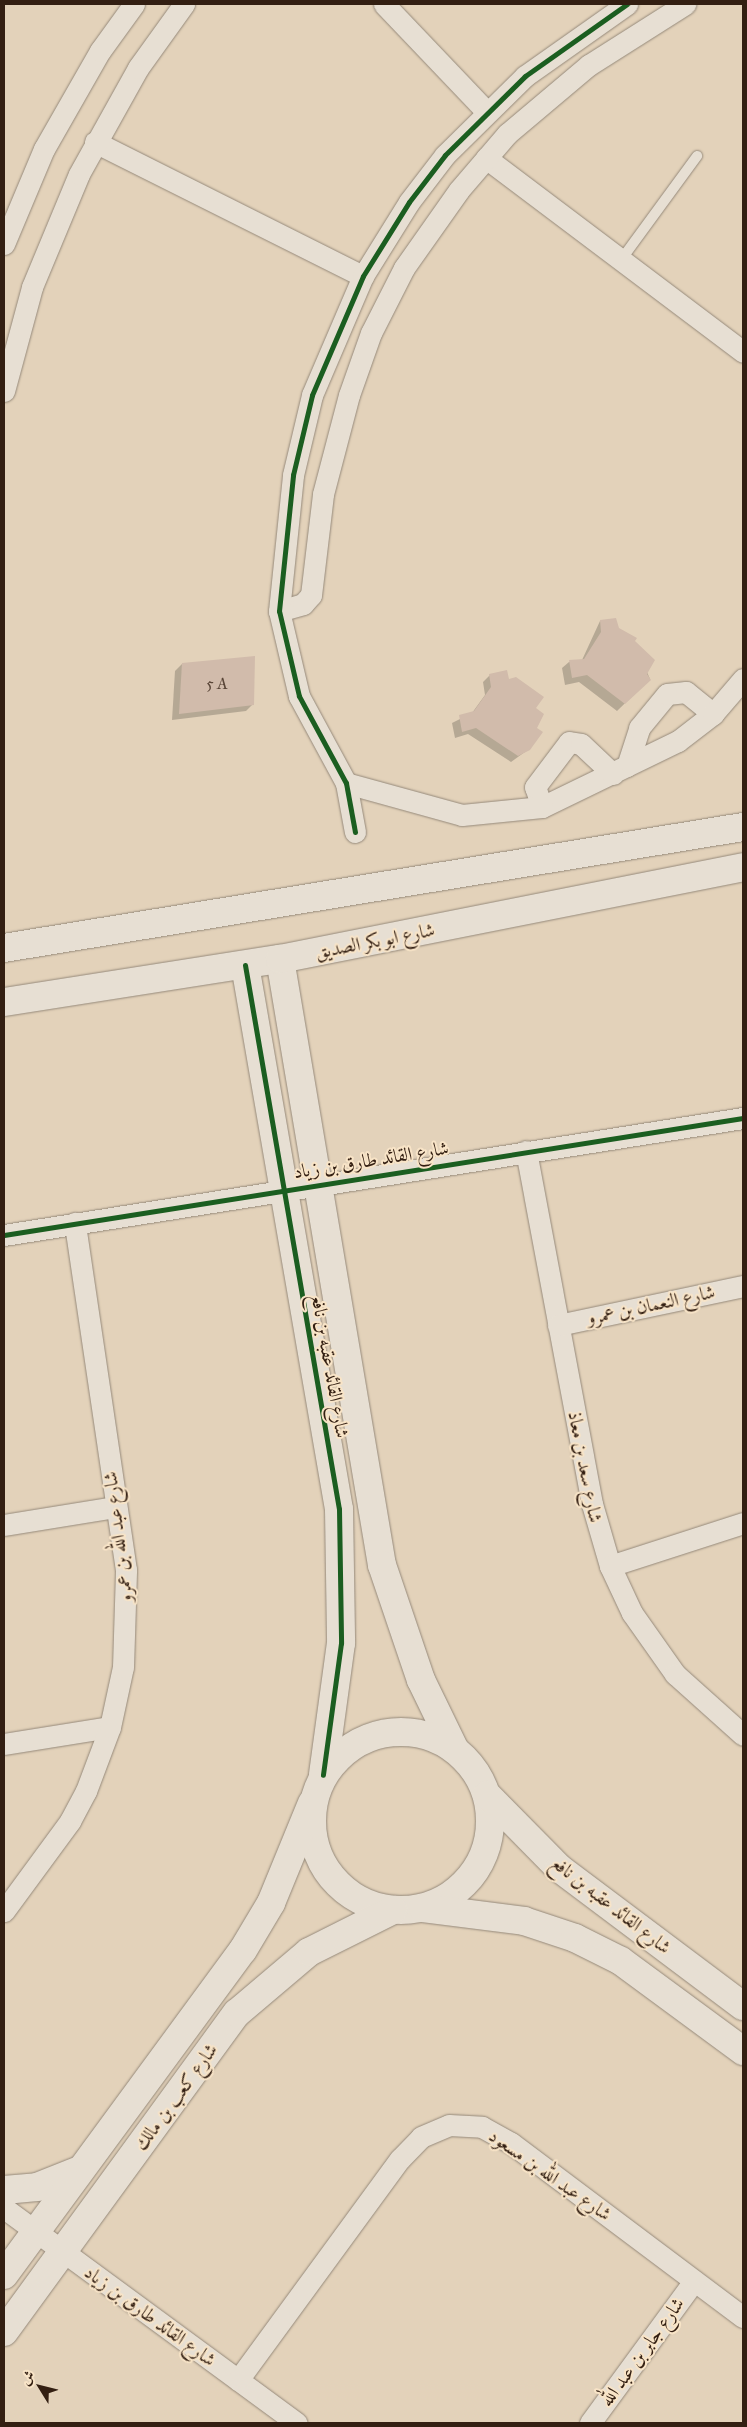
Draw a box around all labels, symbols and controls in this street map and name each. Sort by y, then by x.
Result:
house number: 5 A [206,674,228,694]
street label: شارع ابو بكر الصديق [313,918,437,964]
street label: شارع القائد طارق بن زياد [292,1136,450,1184]
street label: شارع النعمان بن عمرو [585,1280,717,1330]
street label: شارع القائد عقبه بن نافع [306,1292,354,1440]
street label: شارع سعد بن معاذ [563,1409,607,1525]
street label: شارع عبد الله بن عمرو [99,1470,137,1604]
street label: شارع القائد عقبه بن نافع [546,1851,676,1959]
street label: شارع كعب بن مالك [130,2039,222,2155]
street label: شارع عبد الله بن مسعود [484,2124,616,2226]
street label: شارع القائد طارق بن زياد [80,2261,220,2371]
street label: شارع جابر بن عبد الله [595,2293,689,2411]
north arrow [15,2362,65,2412]
text: ش [16,2367,38,2389]

